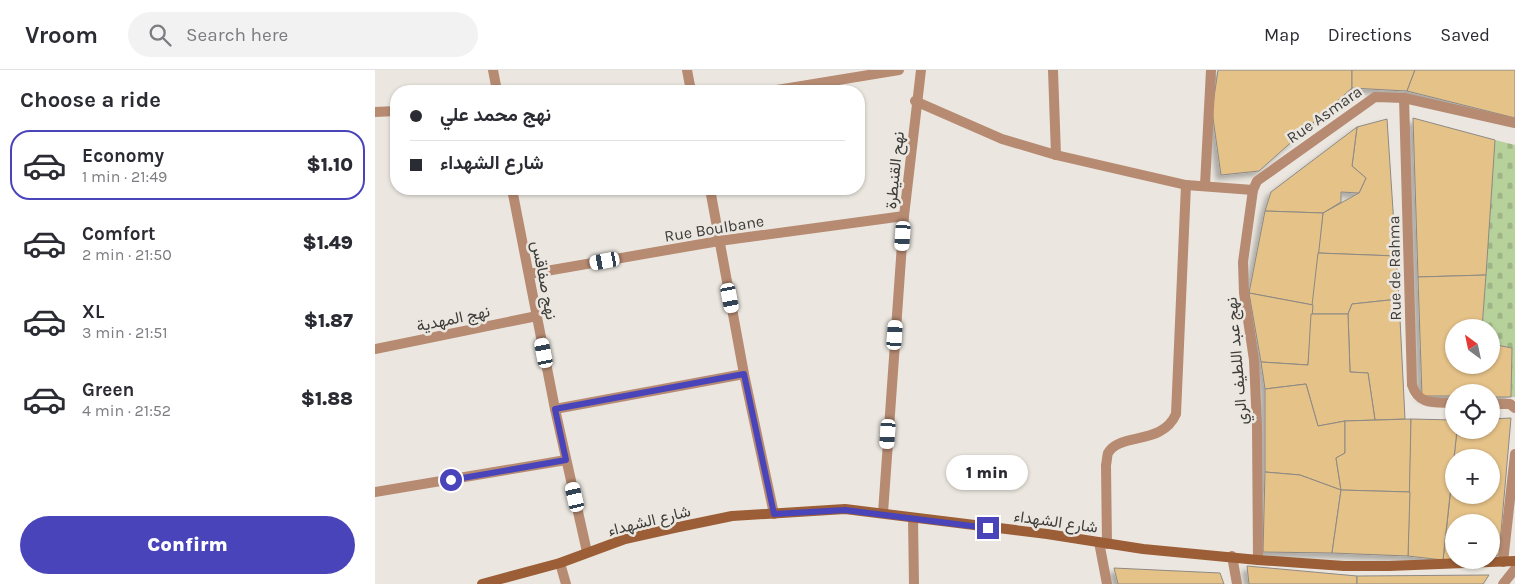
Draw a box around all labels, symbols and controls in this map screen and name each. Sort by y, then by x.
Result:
search box [128,12,478,57]
text: Vroom [25,21,98,49]
icon: search [146,21,174,49]
text: Search here [186,24,288,46]
text: Map [1264,24,1300,46]
text: Directions [1328,24,1412,46]
text: Saved [1440,24,1490,46]
street label: Rue Asmara [1283,82,1366,147]
text: Choose a ride [20,87,161,113]
text: نهج محمد علي [440,104,551,126]
street label: نهح القنيطرة [881,130,910,210]
icon: car [22,143,67,188]
text: Economy [82,145,164,167]
text: شارع الشهداء [440,152,544,174]
text: $1.10 [307,154,353,176]
text: 1 min · 21:49 [82,167,167,186]
street label: Rue Boulbane [663,211,765,246]
street label: Rue de Rahma [1384,215,1405,321]
icon: car [22,221,67,266]
car [894,221,911,251]
text: Comfort [82,223,156,245]
text: $1.49 [302,232,353,254]
street label: نهج صفاقس [526,239,561,322]
text: 2 min · 21:50 [82,245,172,264]
car [588,251,621,271]
car [719,282,740,314]
street label: نهج عبد اللطيف الري [1221,296,1256,426]
icon: car [22,299,67,344]
text: XL [82,301,104,323]
street label: نهج المهدية [415,301,492,337]
text: $1.87 [304,310,353,332]
north arrow [1445,319,1500,374]
map controls [1445,319,1500,569]
car [886,320,903,350]
text: 3 min · 21:51 [82,323,168,342]
car [533,337,554,369]
icon: car [22,377,67,422]
text: Green [82,379,134,401]
button: locate [1445,384,1500,439]
text: $1.88 [301,388,353,410]
text: 4 min · 21:52 [82,401,171,420]
car [879,419,896,449]
button: + [1445,449,1500,504]
callout: 1 min [947,456,1029,490]
text: 1 min [966,463,1008,482]
route start [440,469,462,491]
car [564,481,585,513]
street label: شارع الشهداء [606,501,693,542]
street label: شارع الشهداء [1012,506,1099,539]
button: − [1445,514,1500,569]
button: Confirm [20,516,355,574]
route end [977,517,999,539]

